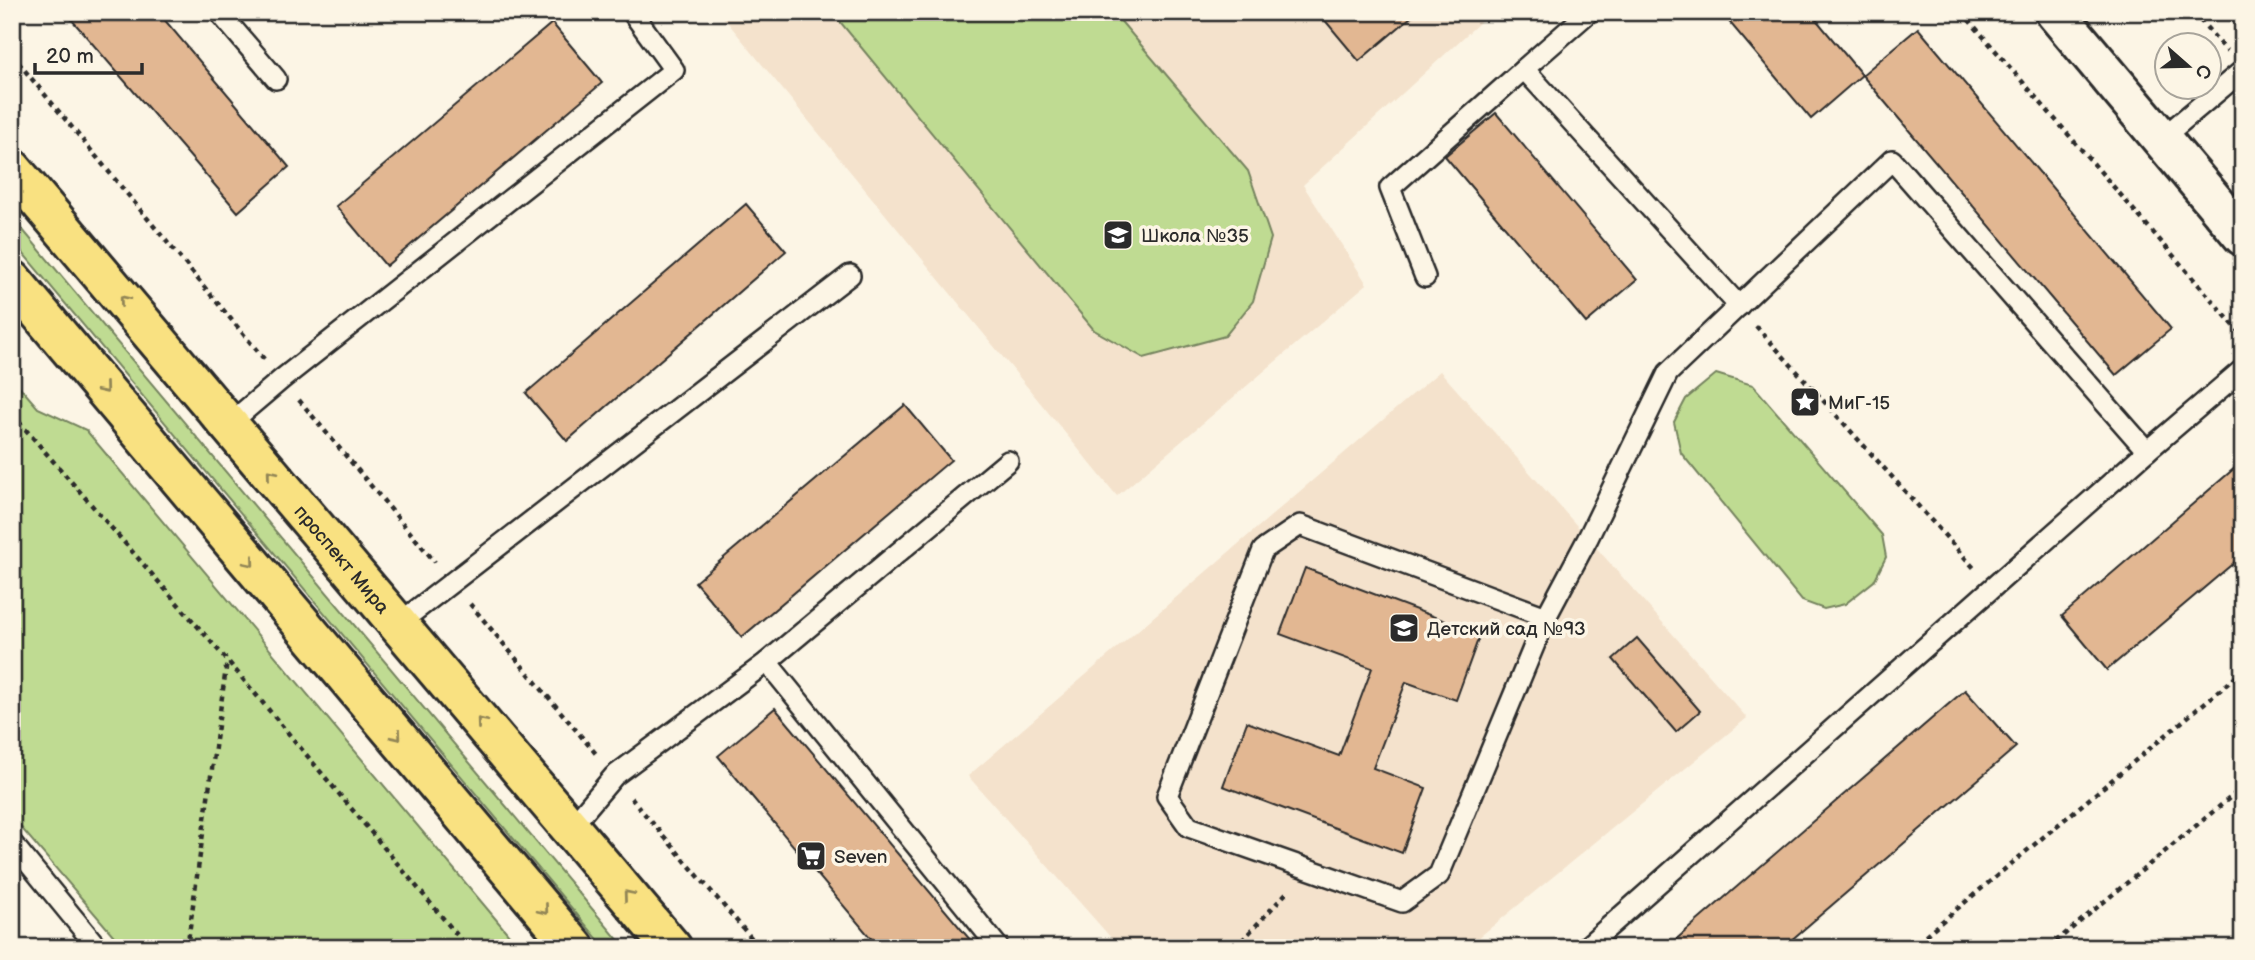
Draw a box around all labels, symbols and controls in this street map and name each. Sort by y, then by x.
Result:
scale bar [35,32,142,76]
north arrow [2154,32,2224,102]
text: 20 m [46,44,94,69]
text: С [2189,61,2216,81]
school or university icon: Школа №35 [1101,218,1135,252]
place label: Школа №35 [1141,225,1249,248]
one-way arrow [119,295,132,308]
one-way arrow [96,380,108,393]
place icon: МиГ-15 [1788,385,1822,419]
place label: МиГ-15 [1828,392,1890,415]
one-way arrow [267,469,279,482]
street label: проспект Мира [289,501,394,619]
one-way arrow [242,554,254,567]
school or university icon: Детский сад №93 [1387,611,1421,645]
place label: Детский сад №93 [1427,618,1586,641]
one-way arrow [477,717,489,730]
one-way arrow [389,728,401,741]
supermarket icon: Seven [794,839,828,873]
place label: Seven [834,846,888,869]
one-way arrow [624,891,636,904]
one-way arrow [536,902,548,915]

